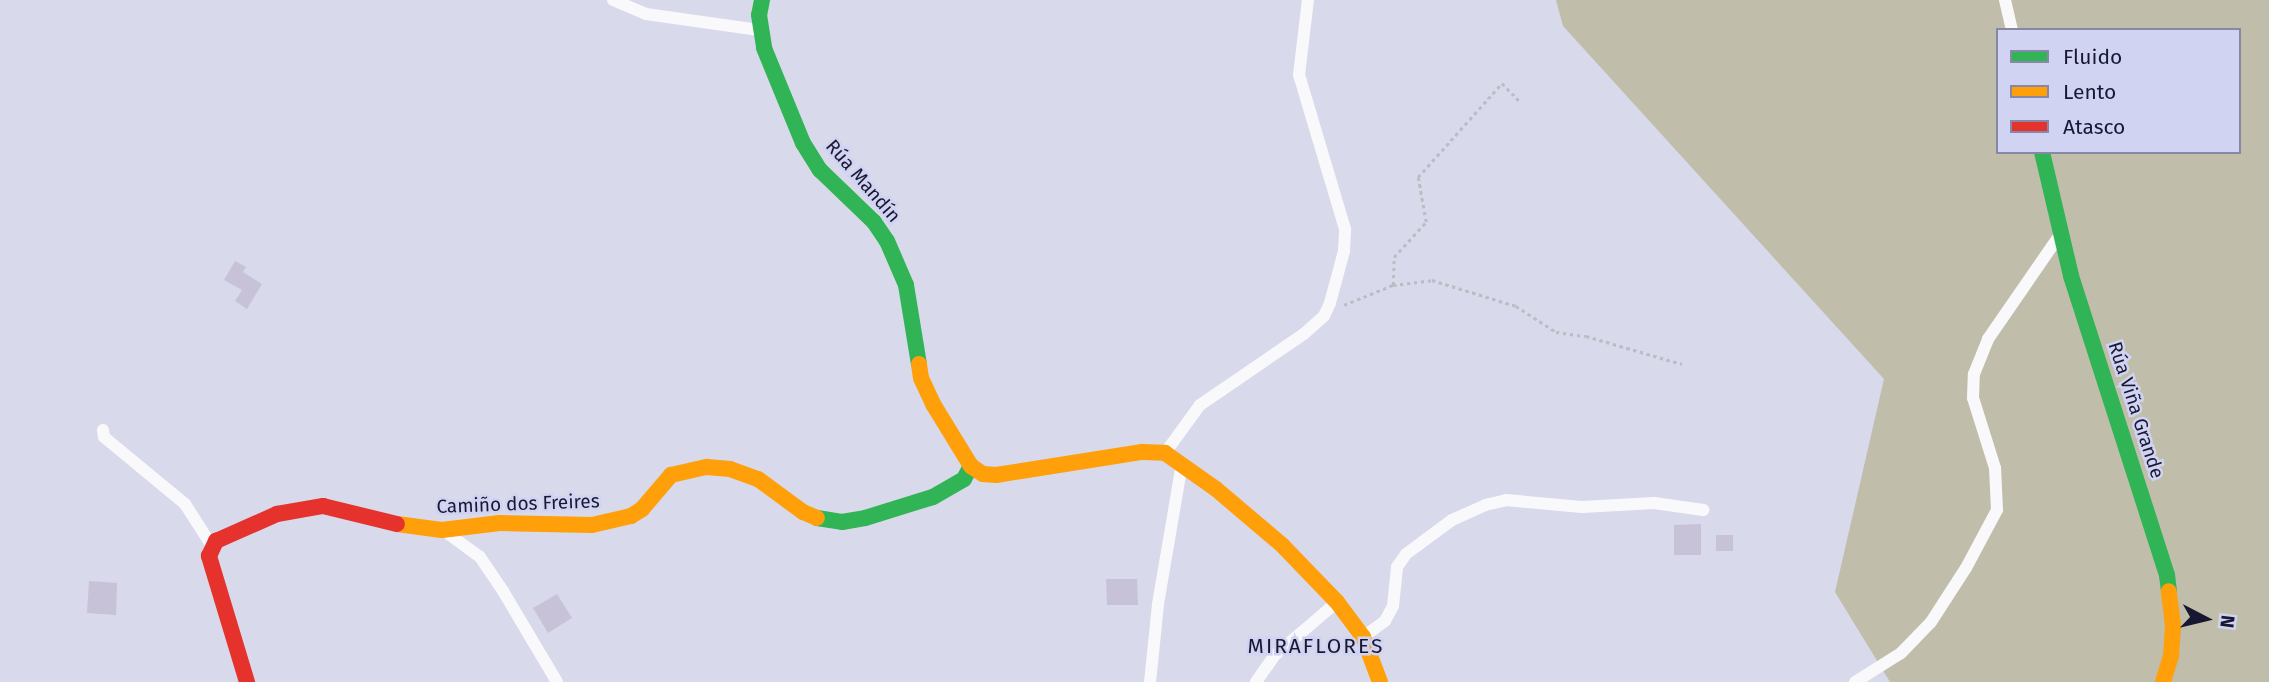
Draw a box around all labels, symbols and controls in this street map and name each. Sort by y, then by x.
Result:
legend [1996,28,2241,154]
text: Fluido [2063,44,2122,70]
text: Lento [2063,79,2116,105]
text: Atasco [2063,114,2125,140]
street label: Rúa Mandín [821,135,905,227]
street label: Rúa Viña Grande [2103,339,2169,481]
street label: Camiño dos Freires [436,490,600,518]
north arrow [2171,584,2241,654]
text: N [2215,614,2240,629]
district label: MIRAFLORES [1249,633,1383,659]

